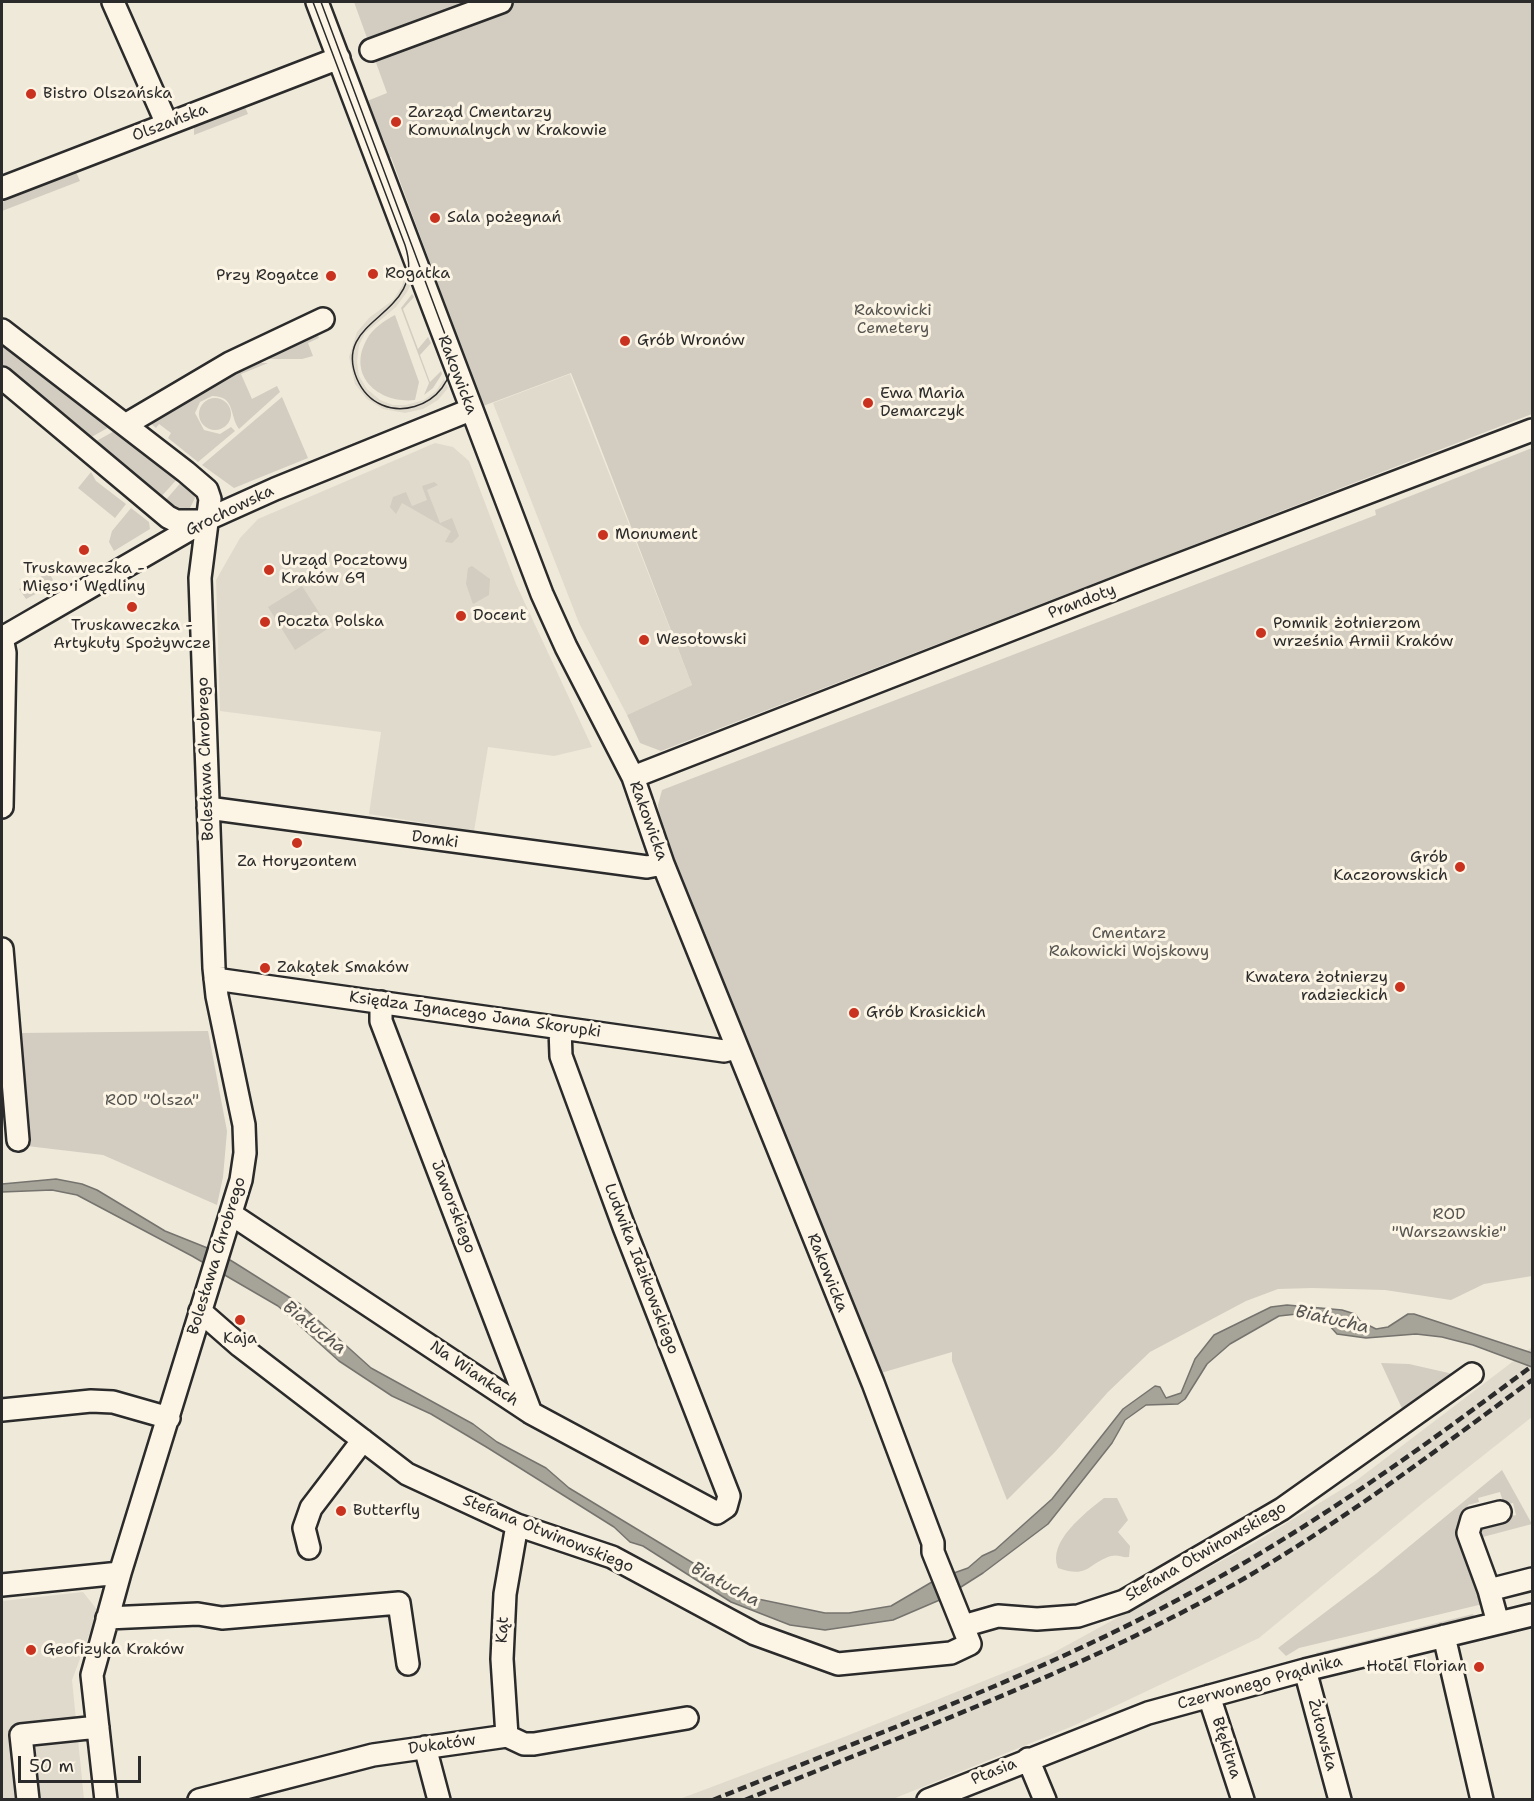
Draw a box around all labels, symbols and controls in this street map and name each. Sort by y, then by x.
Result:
place label: Bistro Olszańska [43,84,172,104]
marker: Bistro Olszańska [24,87,38,101]
street label: Olszańska [130,100,210,146]
place label: Zarząd Cmentarzy Komunalnych w Krakowie [408,103,607,141]
marker: Zarząd Cmentarzy Komunalnych w Krakowie [389,115,403,129]
place label: Sala pożegnań [447,208,561,228]
marker: Sala pożegnań [428,211,442,225]
place label: Rogatka [385,264,450,284]
place label: Przy Rogatce [216,266,319,286]
marker: Rogatka [366,267,380,281]
marker: Przy Rogatce [324,269,338,283]
park label: Rakowicki Cemetery [854,301,932,339]
place label: Grób Wronów [637,331,745,351]
street label: Rakowicka [433,333,481,417]
marker: Grób Wronów [618,334,632,348]
place label: Ewa Maria Demarczyk [880,384,965,422]
marker: Ewa Maria Demarczyk [861,396,875,410]
street label: Grochowska [183,481,277,541]
place label: Monument [615,525,698,545]
marker: Monument [596,528,610,542]
marker: Truskaweczka - Mięso i Wędliny [77,543,91,557]
place label: Urząd Pocztowy Kraków 69 [281,551,408,589]
place label: Truskaweczka - Mięso i Wędliny [23,559,145,597]
marker: Urząd Pocztowy Kraków 69 [262,563,276,577]
street label: Prandoty [1046,580,1118,624]
marker: Truskaweczka - Artykuły Spożywcze [125,600,139,614]
place label: Docent [473,606,526,626]
marker: Docent [454,609,468,623]
place label: Poczta Polska [277,612,384,632]
place label: Pomnik żołnierzom września Armii Kraków [1273,614,1453,652]
marker: Poczta Polska [258,615,272,629]
place label: Truskaweczka - Artykuły Spożywcze [53,616,211,654]
marker: Pomnik żołnierzom września Armii Kraków [1254,626,1268,640]
place label: Wesołowski [656,630,747,650]
marker: Wesołowski [637,633,651,647]
street label: Bolesława Chrobrego [194,677,218,841]
street label: Rakowicka [625,779,671,863]
street label: Domki [410,827,460,853]
marker: Za Horyzontem [290,836,304,850]
place label: Grób Kaczorowskich [1333,848,1448,886]
place label: Za Horyzontem [237,852,357,872]
marker: Grób Kaczorowskich [1453,860,1467,874]
park label: Cmentarz Rakowicki Wojskowy [1049,924,1209,962]
place label: Zakątek Smaków [277,958,409,978]
marker: Zakątek Smaków [258,961,272,975]
place label: Kwatera żołnierzy radzieckich [1245,968,1388,1006]
marker: Kwatera żołnierzy radzieckich [1393,980,1407,994]
street label: Księdza Ignacego Jana Skorupki [348,988,602,1042]
place label: Grób Krasickich [866,1003,986,1023]
marker: Grób Krasickich [847,1006,861,1020]
park label: ROD "Olsza" [105,1091,199,1111]
street label: Jaworskiego [426,1158,480,1256]
street label: Bolesława Chrobrego [184,1175,250,1337]
street label: Ludwika Idzikowskiego [599,1181,683,1357]
park label: ROD "Warszawskie" [1392,1205,1506,1243]
street label: Rakowicka [803,1231,851,1315]
water label: Białucha [278,1296,350,1360]
water label: Białucha [1293,1301,1371,1339]
marker: Kaja [233,1313,247,1327]
place label: Kaja [223,1329,257,1349]
street label: Na Wiankach [426,1337,522,1411]
street label: Stefana Otwinowskiego [460,1491,636,1577]
street label: Stefana Otwinowskiego [1122,1498,1290,1606]
place label: Butterfly [353,1501,420,1521]
marker: Butterfly [334,1504,348,1518]
water label: Białucha [687,1558,763,1612]
street label: Kąt [493,1616,513,1644]
place label: Geofizyka Kraków [43,1640,184,1660]
marker: Geofizyka Kraków [24,1643,38,1657]
street label: Czerwonego Prądnika [1176,1652,1344,1714]
place label: Hotel Florian [1366,1657,1467,1677]
marker: Hotel Florian [1472,1660,1486,1674]
street label: Żułowska [1303,1697,1341,1773]
street label: Błękitna [1207,1715,1245,1781]
street label: Dukatów [407,1731,477,1759]
scale bar [21,1744,144,1782]
text: 50 m [29,1754,74,1778]
street label: Ptasia [968,1754,1020,1790]

